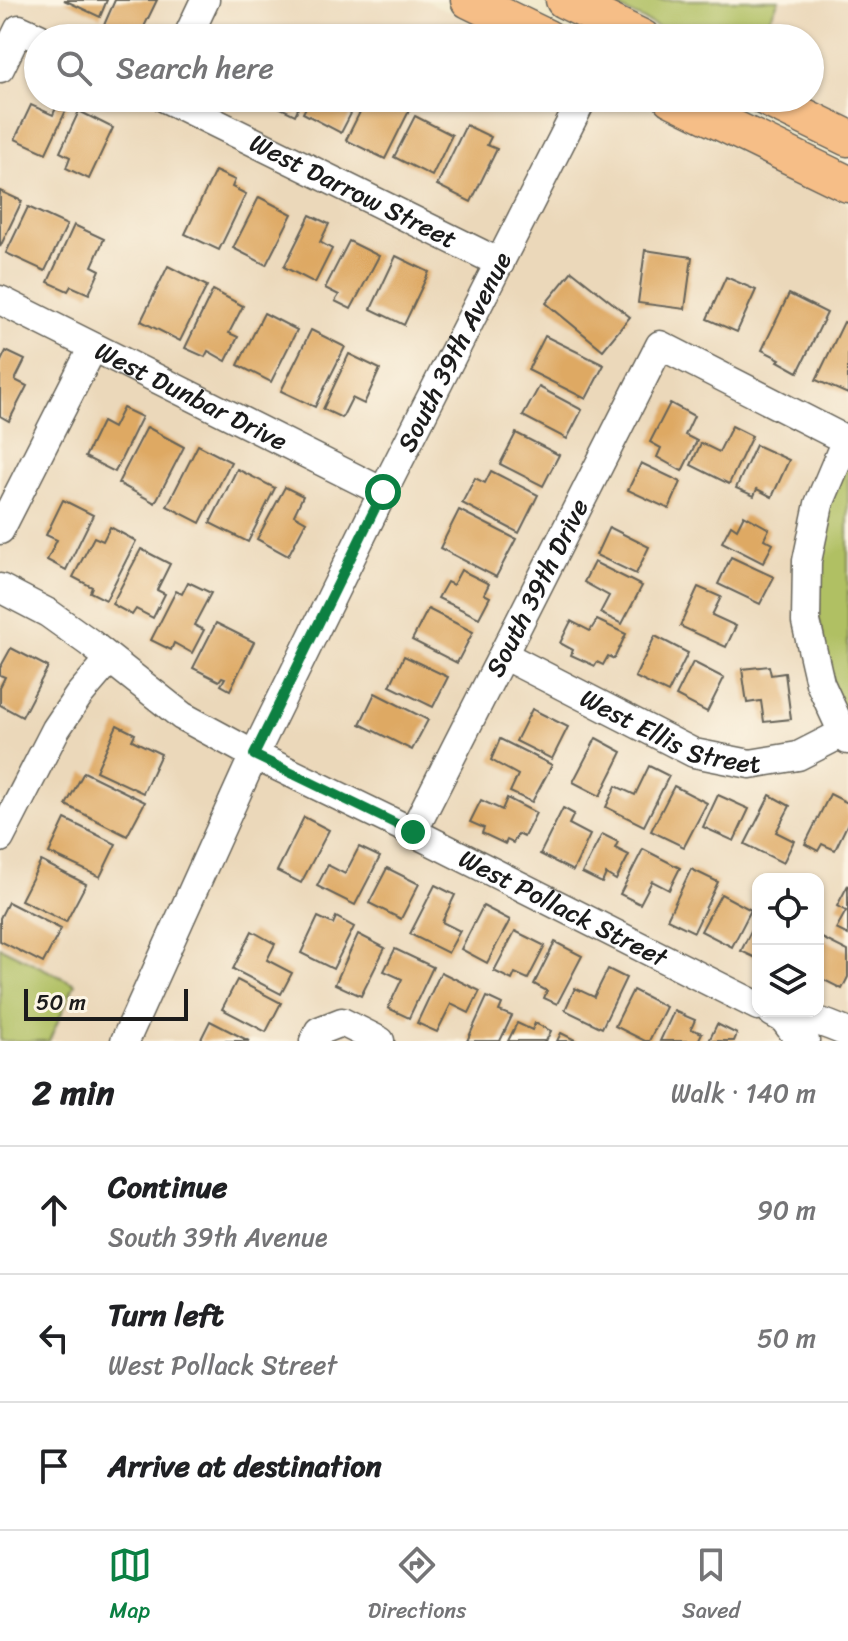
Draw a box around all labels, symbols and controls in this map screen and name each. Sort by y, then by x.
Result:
search box [24,24,824,112]
text: Search here [116,41,274,95]
icon: search [52,46,96,90]
street label: West Darrow Street [242,120,465,262]
street label: South 39th Avenue [384,243,525,460]
street label: West Dunbar Drive [87,328,296,464]
route start [365,474,401,510]
street label: South 39th Drive [472,490,602,685]
street label: West Ellis Street [572,675,765,787]
route end [395,814,431,850]
street label: West Pollack Street [451,836,677,981]
map controls [752,873,824,1017]
button: locate [752,873,824,945]
button: layers [752,945,824,1017]
text: 50 m [36,983,86,1022]
scale bar [24,985,188,1021]
text: 2 min [32,1063,114,1123]
text: Walk · 140 m [671,1070,816,1116]
text: Continue [108,1160,227,1214]
text: 90 m [757,1187,816,1233]
icon: ahead [32,1188,76,1232]
text: South 39th Avenue [108,1214,327,1260]
text: Turn left [108,1288,224,1342]
text: 50 m [757,1315,816,1361]
icon: left [32,1316,76,1360]
text: West Pollack Street [108,1342,337,1388]
text: Arrive at destination [108,1439,382,1493]
icon: arrive [32,1444,76,1488]
tab: Map [108,1543,152,1630]
tab: Directions [368,1543,466,1630]
tab: Saved [682,1543,740,1630]

